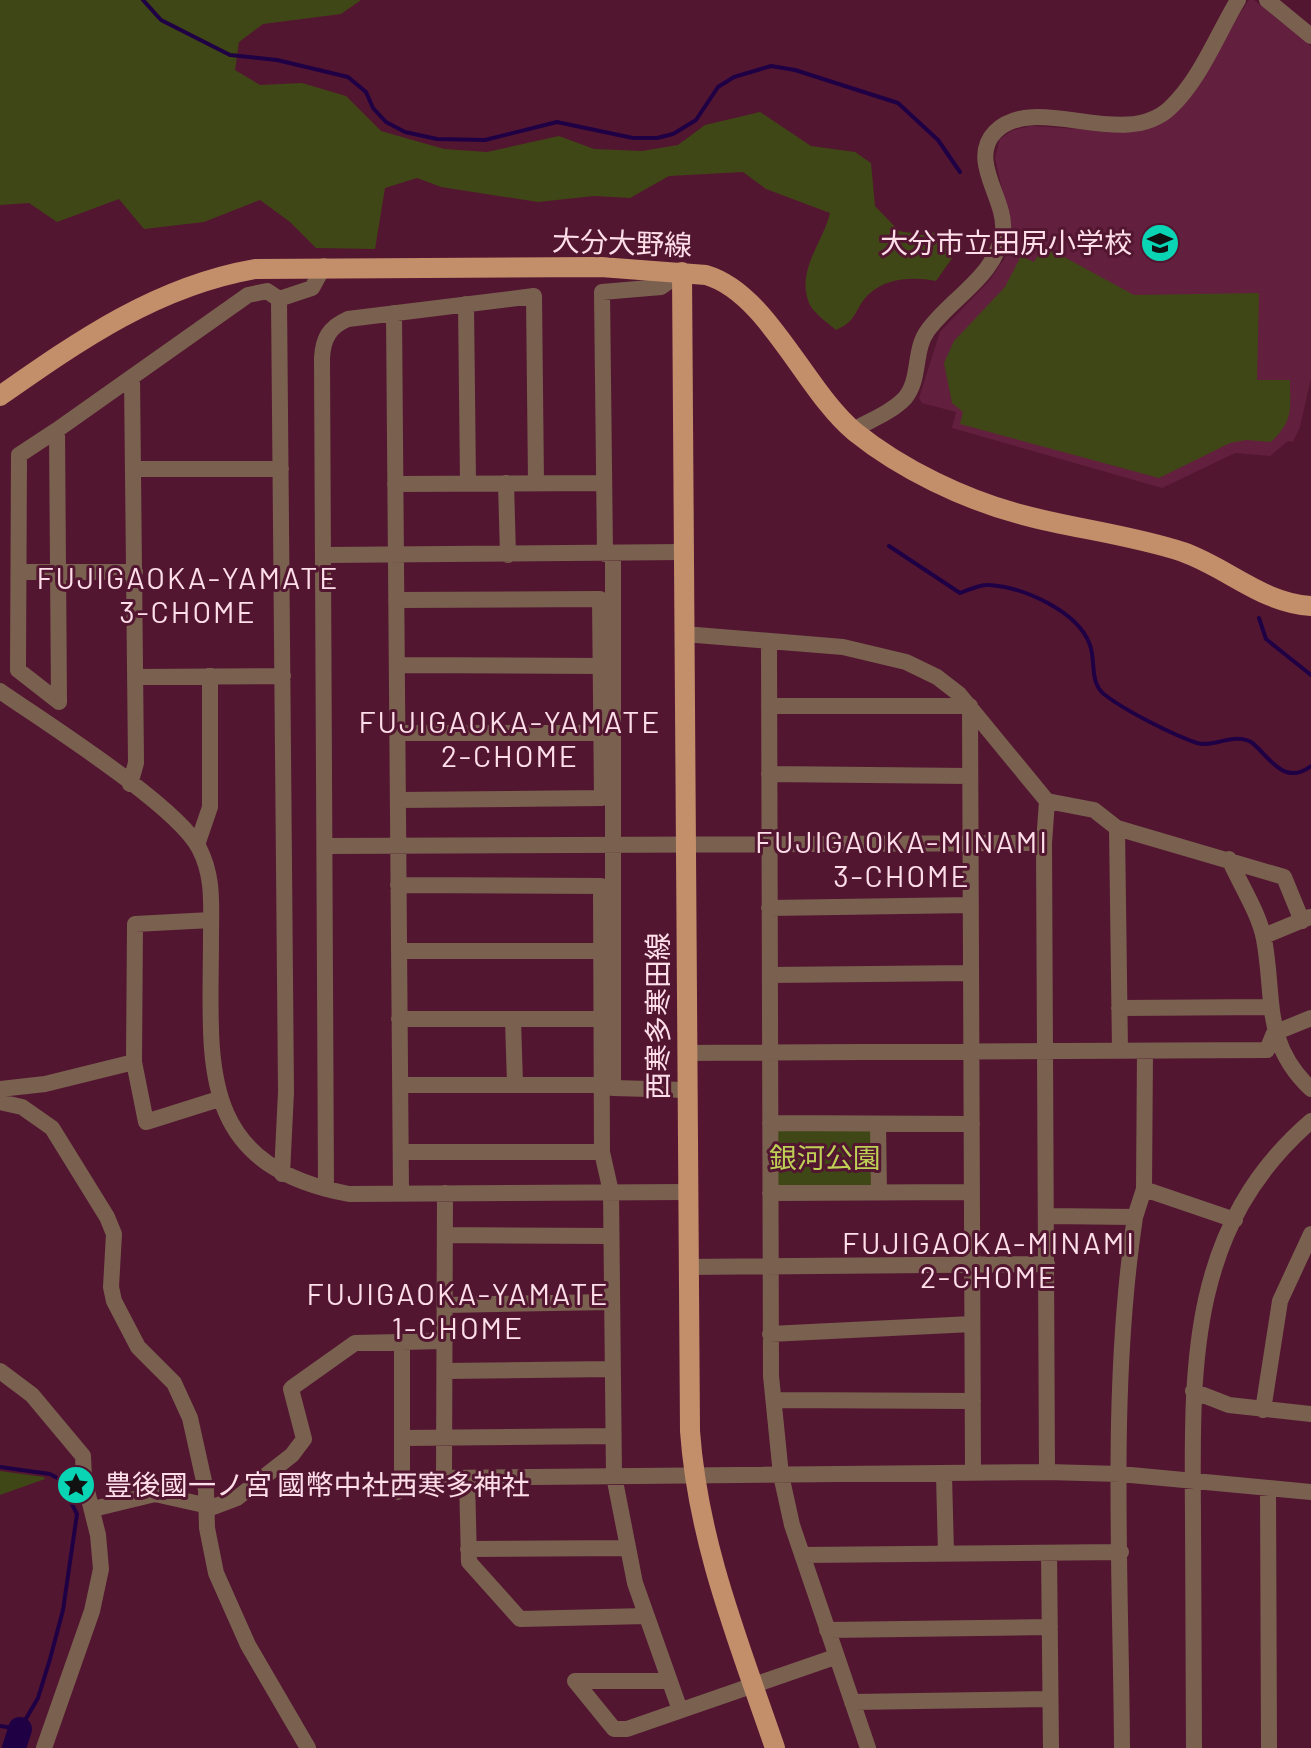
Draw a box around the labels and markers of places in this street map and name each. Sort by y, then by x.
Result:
school or university icon: 大分市立田尻小学校 [1139,222,1181,264]
place label: 大分市立田尻小学校 [880,225,1132,259]
place icon: 豊後國一ノ宮 國幣中社西寒多神社 [55,1464,97,1506]
place label: 豊後國一ノ宮 國幣中社西寒多神社 [104,1467,530,1501]

